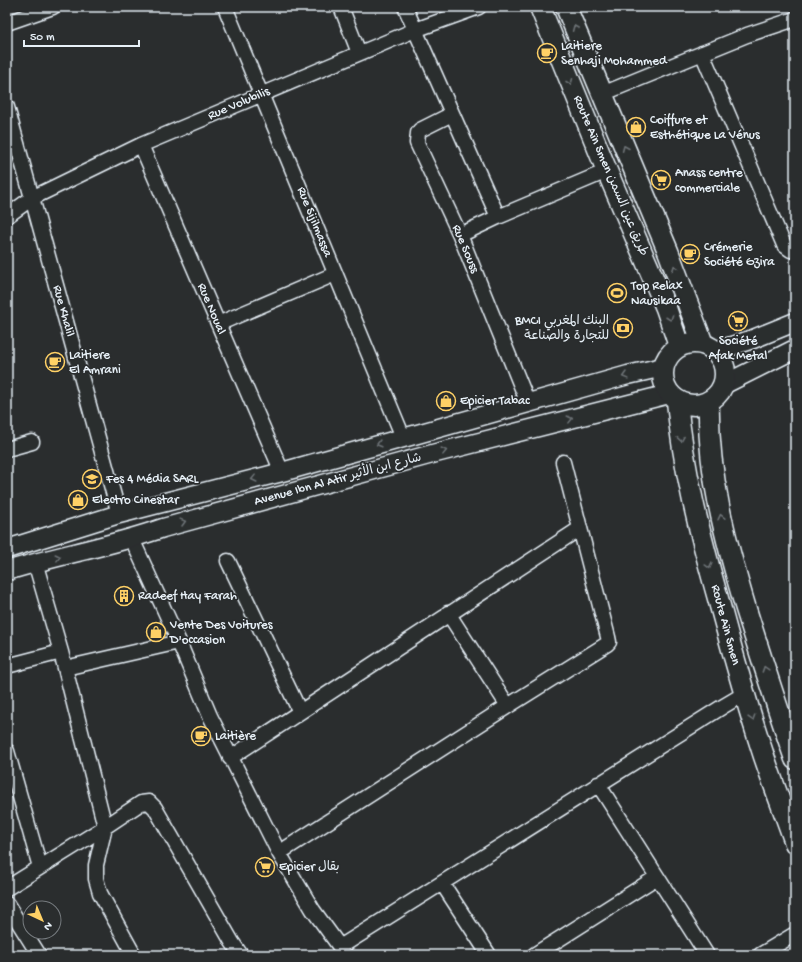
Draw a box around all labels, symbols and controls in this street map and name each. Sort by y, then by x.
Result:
scale bar [24,22,139,48]
one-way arrow [571,24,579,31]
text: 50 m [30,31,55,45]
place label: Laitiere Senhaji Mohammed [561,39,668,69]
cafe icon: Laitiere Senhaji Mohammed [536,42,558,64]
one-way arrow [566,78,574,85]
street label: Rue Volubilis [206,84,273,124]
street label: Route Aïn Smen طريق عين السمن [569,93,651,259]
place label: Coiffure et Esthétique La Vénus [650,113,761,143]
shop icon: Coiffure et Esthétique La Vénus [625,116,647,138]
one-way arrow [622,144,630,152]
place label: Anass centre commerciale [675,166,743,196]
supermarket icon: Anass centre commerciale [650,169,672,191]
street label: Rue Sijilmassa [293,185,335,260]
street label: Rue Souss [448,223,482,277]
place label: Crémerie Société Gzira [704,240,775,270]
cafe icon: Crémerie Société Gzira [679,243,701,265]
one-way arrow [671,264,679,271]
place label: Top Relax Nausikaa [630,279,683,309]
street label: Rue Noual [194,281,229,337]
sports icon: Top Relax Nausikaa [606,282,628,304]
street label: Rue Khalil [49,284,77,338]
supermarket icon: Société Afak Metal [727,310,749,332]
place label: BMCI البنك المغربي للتجارة والصناعة [514,314,609,344]
one-way arrow [665,314,674,321]
bank icon: BMCI البنك المغربي للتجارة والصناعة [612,317,634,339]
place label: Société Afak Metal [709,334,768,364]
place label: Laitiere El Amrani [69,348,121,378]
cafe icon: Laitiere El Amrani [44,351,66,373]
one-way arrow [622,371,629,379]
shop icon: Epicier Tabac [435,390,457,412]
place label: Epicier Tabac [460,394,530,409]
one-way arrow [566,415,573,424]
one-way arrow [676,436,685,443]
one-way arrow [375,439,382,448]
one-way arrow [440,447,447,456]
street label: Avenue Ibn Al Atir شارع ابن الأثير [252,448,423,510]
school or university icon: Fes 4 Média SARL [81,468,103,490]
place label: Fes 4 Média SARL [105,472,199,487]
one-way arrow [250,475,257,483]
shop icon: Electro Cinestar [67,489,89,511]
place label: Electro Cinestar [92,493,180,508]
one-way arrow [718,514,726,521]
one-way arrow [180,519,187,527]
one-way arrow [55,553,61,561]
one-way arrow [704,563,713,570]
street label: Route Aïn Smen [707,583,743,668]
building icon: Radeef Hay Farah [113,585,135,607]
place label: Radeef Hay Farah [138,589,237,604]
place label: Vente Des Voitures D'occasion [169,618,274,648]
shop icon: Vente Des Voitures D'occasion [145,621,167,643]
one-way arrow [761,666,770,673]
one-way arrow [747,715,756,722]
cafe icon: Laitière [190,725,212,747]
place label: Laitière [215,729,256,744]
supermarket icon: Epicier بقال [254,856,276,878]
place label: Epicier بقال [279,860,340,875]
north arrow [22,900,62,940]
text: N [41,919,54,933]

